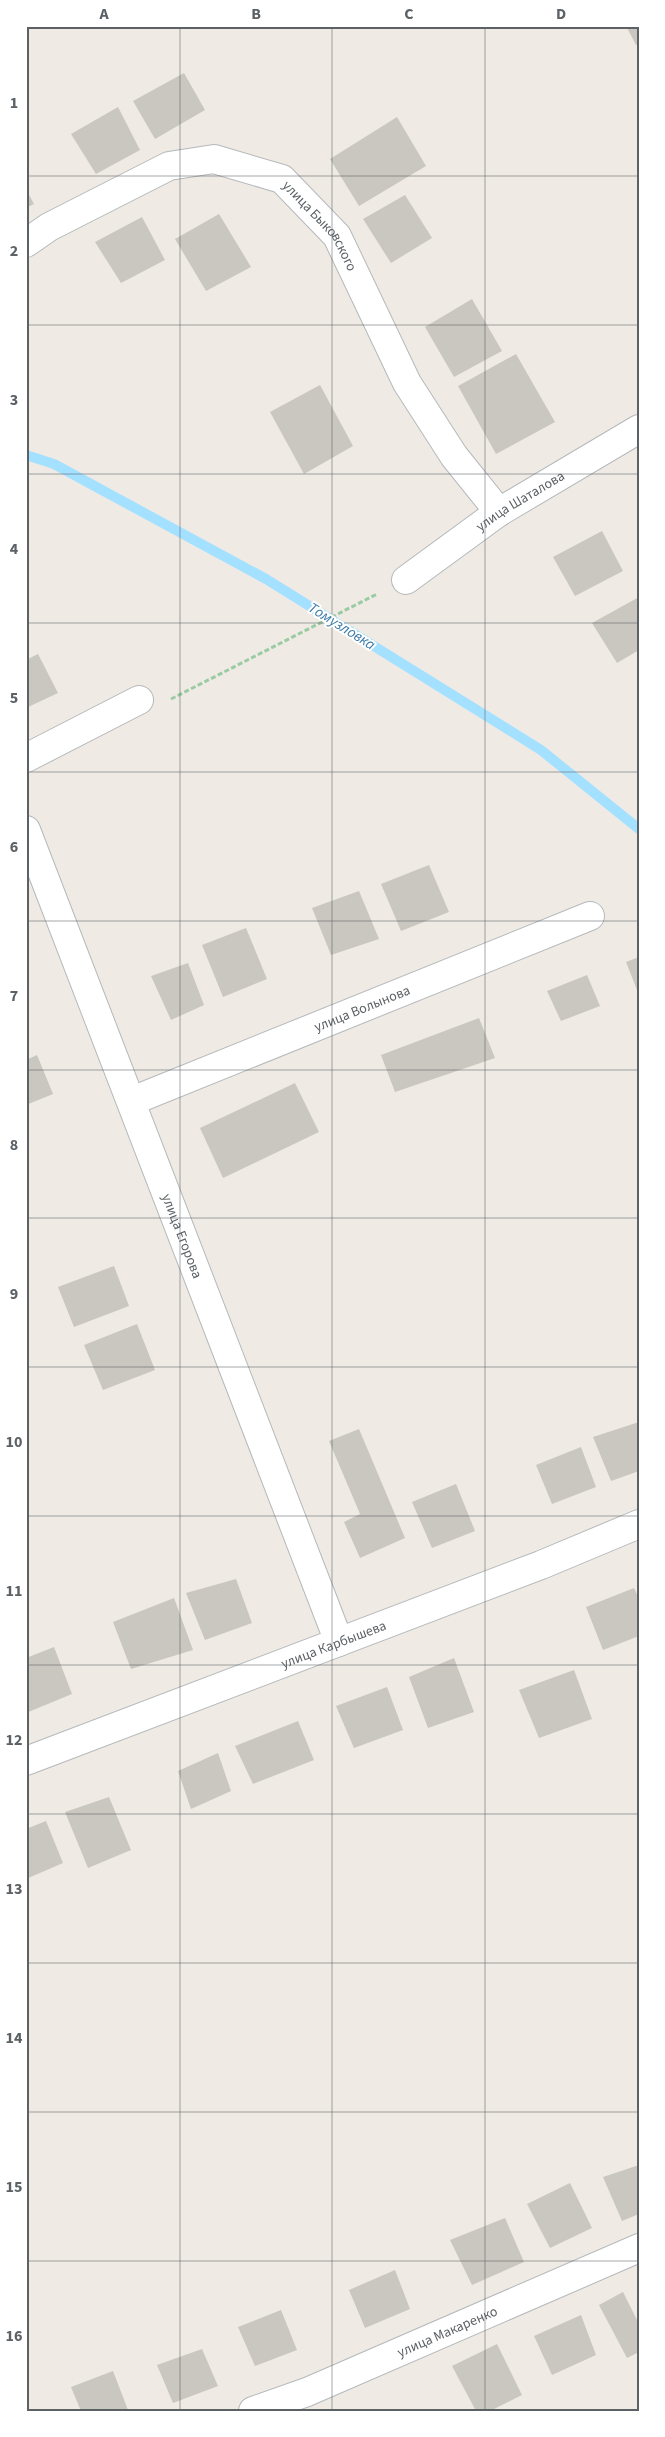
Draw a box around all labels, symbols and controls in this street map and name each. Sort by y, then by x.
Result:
text: A [98,3,109,25]
text: B [251,3,261,25]
text: C [404,3,414,25]
text: D [556,3,566,25]
text: 1 [10,92,18,114]
street label: улица Быковского [278,176,361,275]
text: 2 [10,240,18,262]
text: 3 [10,389,18,411]
street label: улица Шаталова [472,466,569,537]
text: 4 [10,538,19,560]
water label: Томузловка [304,597,379,655]
text: 5 [10,687,18,709]
text: 6 [10,836,18,858]
street label: улица Волынова [311,981,413,1037]
text: 7 [10,985,18,1007]
text: 8 [10,1134,18,1156]
street label: улица Егорова [156,1191,207,1281]
text: 9 [10,1283,18,1305]
text: 10 [6,1431,22,1453]
text: 11 [6,1580,22,1602]
street label: улица Карбышева [278,1616,389,1674]
text: 12 [6,1729,22,1751]
text: 13 [6,1878,22,1900]
text: 14 [6,2027,23,2049]
text: 15 [6,2176,22,2198]
street label: улица Макаренко [394,2302,501,2363]
text: 16 [6,2325,22,2347]

